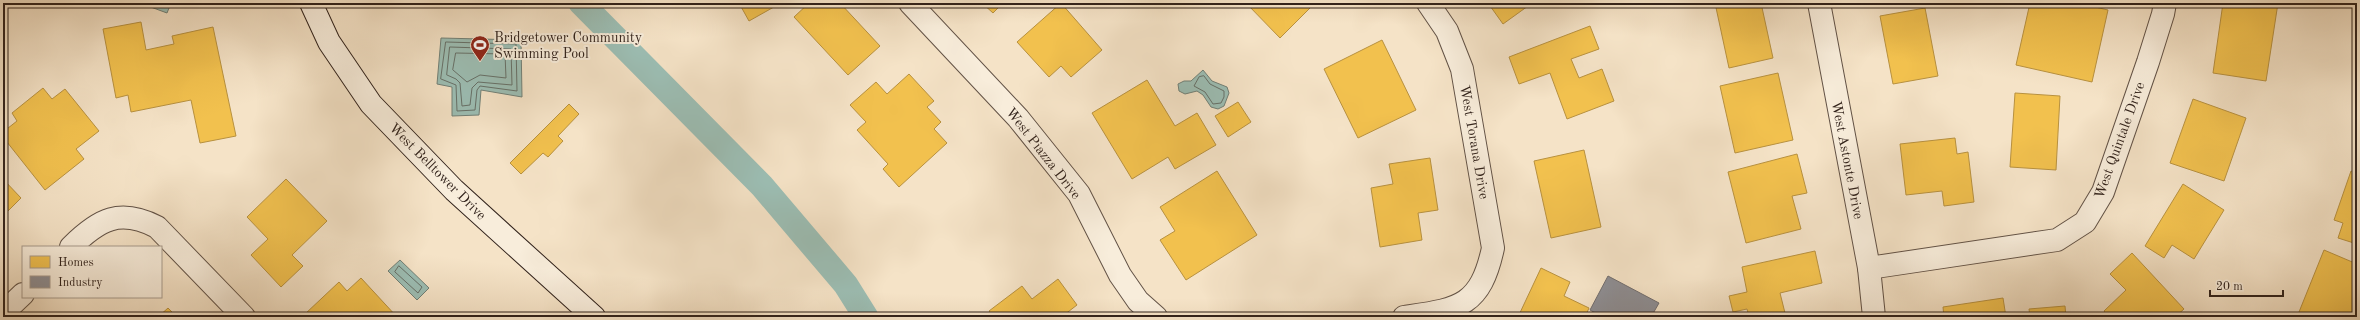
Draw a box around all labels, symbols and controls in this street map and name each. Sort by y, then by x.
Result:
place label: Bridgetower Community Swimming Pool [494,31,643,61]
sports icon: Bridgetower Community Swimming Pool [469,34,491,62]
street label: West Quintale Drive [2092,80,2148,201]
street label: West Torana Drive [1457,84,1491,200]
street label: West Astonte Drive [1829,100,1865,220]
street label: West Piazza Drive [1003,105,1083,202]
street label: West Belltower Drive [386,121,488,223]
legend [22,246,162,298]
text: Homes [58,257,94,269]
scale bar [2210,272,2283,298]
text: Industry [58,277,103,289]
text: 20 m [2216,281,2243,293]

